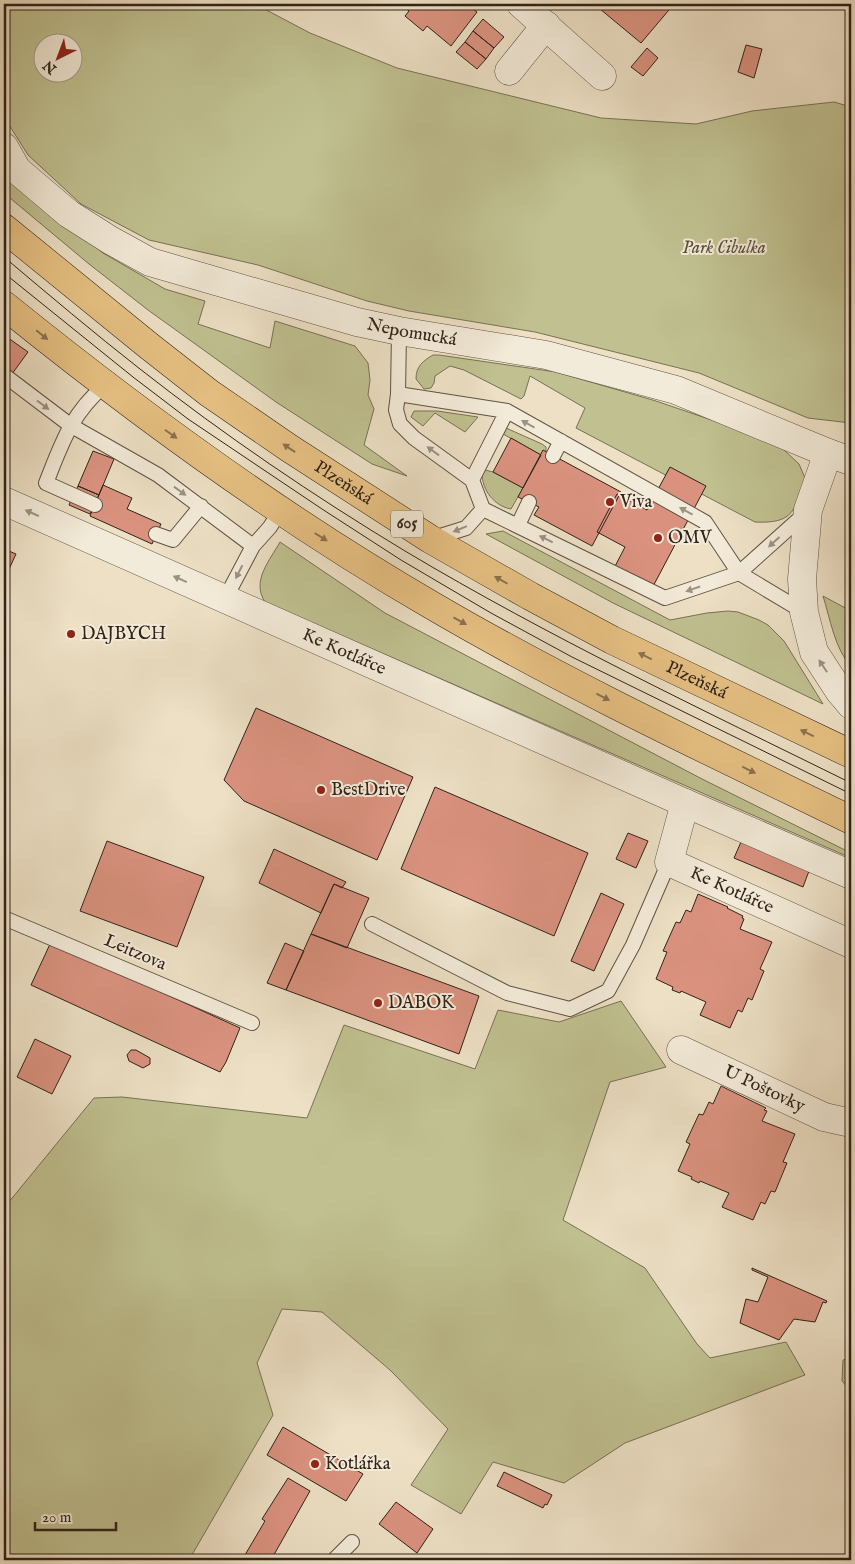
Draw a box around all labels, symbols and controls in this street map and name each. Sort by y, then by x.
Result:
north arrow [32,32,82,82]
text: N [39,56,61,78]
park label: Park Cibulka [682,237,766,260]
street label: Nepomucká [365,313,459,352]
one-way arrow [35,330,48,341]
one-way arrow [36,399,49,410]
one-way arrow [522,419,535,428]
one-way arrow [164,429,178,439]
one-way arrow [282,443,296,453]
one-way arrow [426,446,440,456]
street label: Plzeňská [310,456,377,511]
one-way arrow [173,486,187,496]
place label: Viva [619,491,652,514]
marker: Viva [604,496,616,508]
one-way arrow [678,507,693,515]
one-way arrow [25,509,39,517]
road number: 605 [391,510,423,538]
one-way arrow [453,526,467,534]
place label: OMV [668,527,713,550]
marker: OMV [652,532,664,544]
one-way arrow [314,533,327,542]
one-way arrow [539,535,553,543]
one-way arrow [767,536,780,547]
one-way arrow [235,565,243,580]
one-way arrow [173,575,187,583]
one-way arrow [494,576,509,584]
one-way arrow [686,585,701,593]
one-way arrow [453,617,466,626]
place label: DAJBYCH [81,623,166,646]
street label: Ke Kotlářce [299,623,390,680]
marker: DAJBYCH [65,628,77,640]
one-way arrow [638,651,652,659]
street label: Plzeňská [662,656,731,705]
one-way arrow [818,659,828,673]
one-way arrow [596,693,611,701]
one-way arrow [800,729,815,737]
one-way arrow [741,766,756,774]
place label: BestDrive [331,779,406,802]
marker: BestDrive [315,784,327,796]
street label: Ke Kotlářce [686,861,777,919]
street label: Leitzova [100,930,170,977]
place label: DABOK [388,992,455,1015]
marker: DABOK [372,997,384,1009]
street label: U Poštovky [720,1060,809,1118]
place label: Kotlářka [325,1453,391,1476]
marker: Kotlářka [309,1458,321,1470]
scale bar [35,1499,116,1531]
text: 20 m [42,1508,72,1527]

